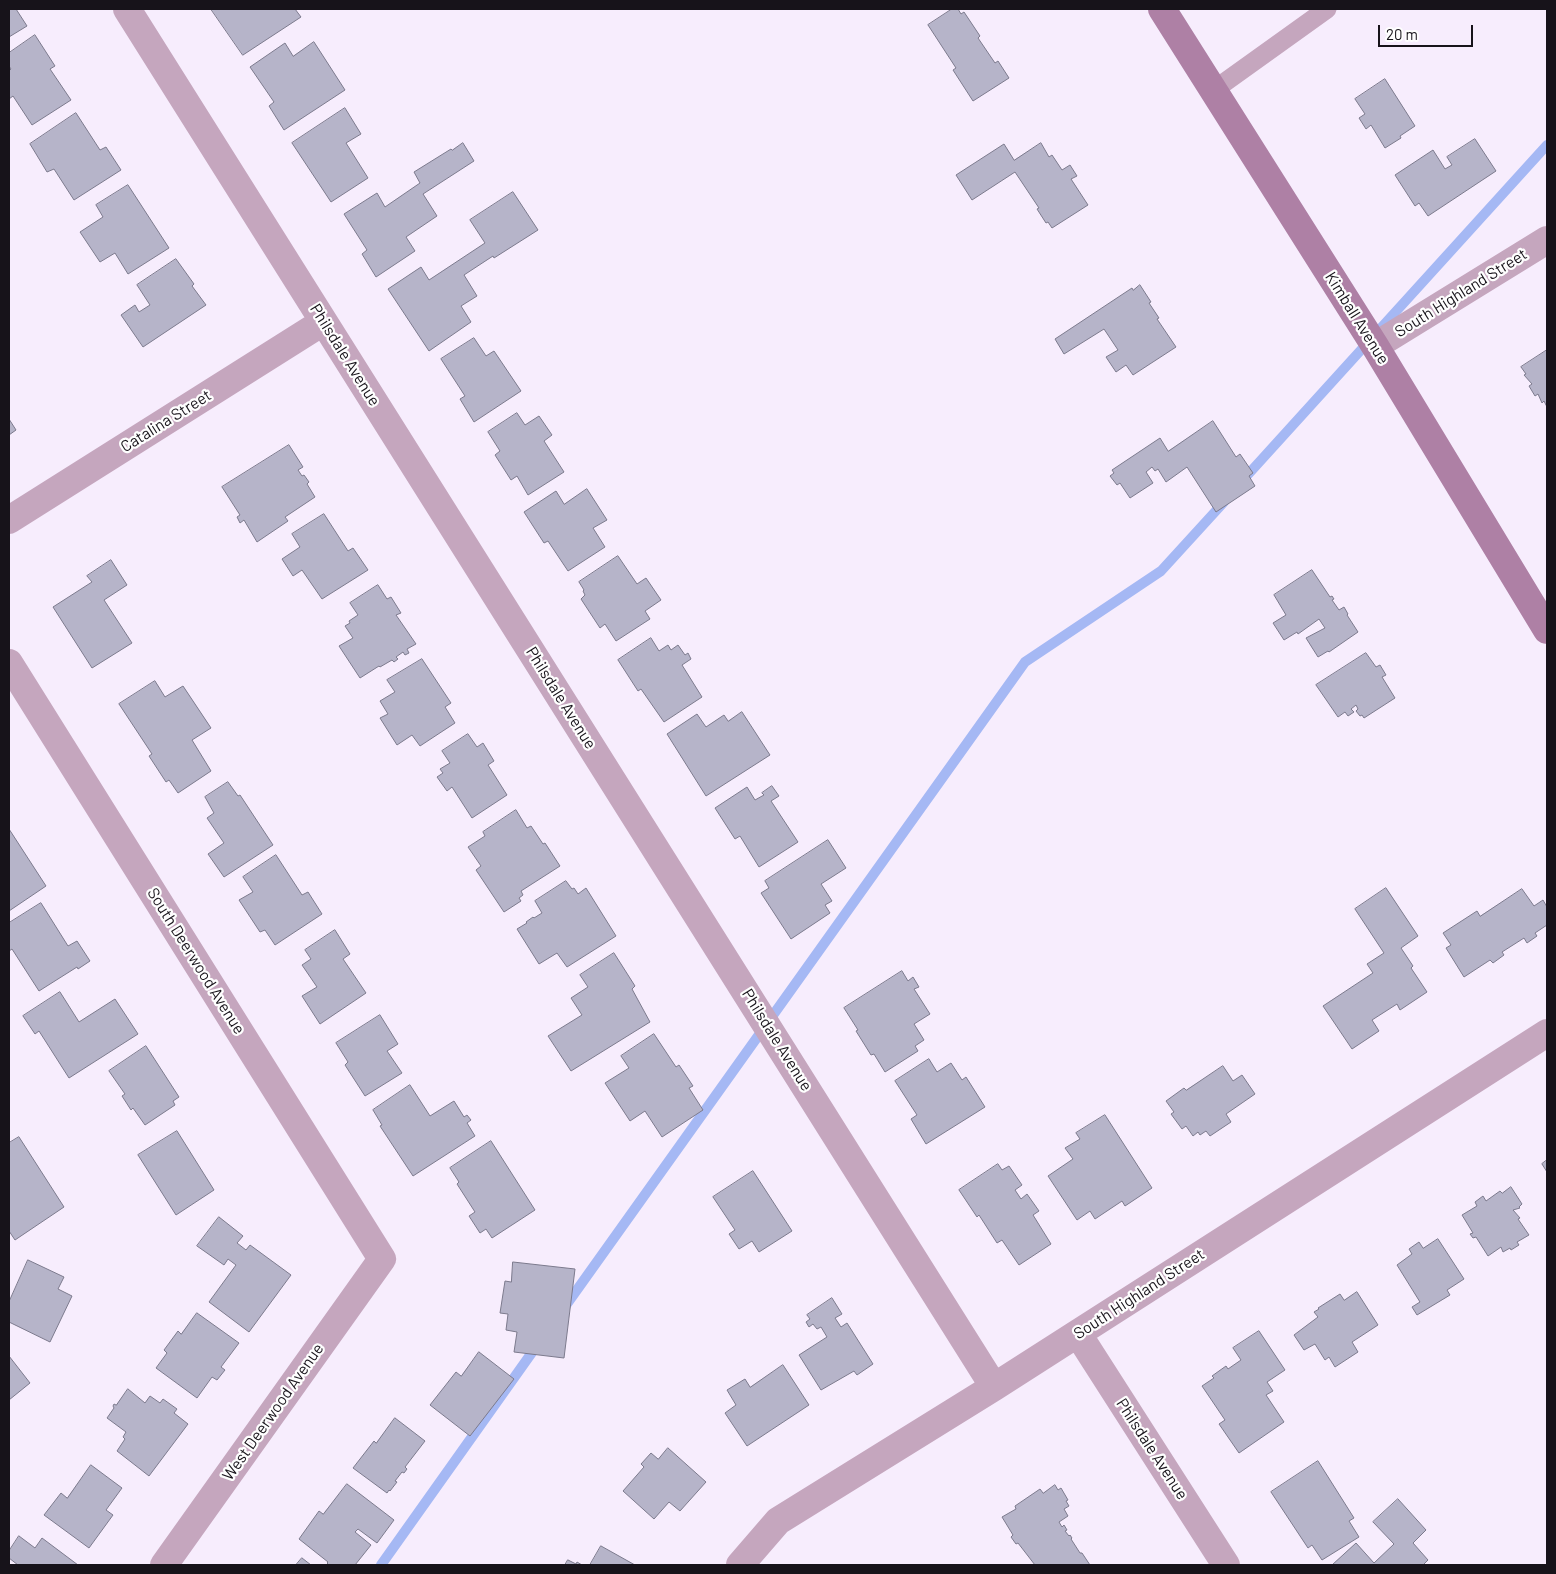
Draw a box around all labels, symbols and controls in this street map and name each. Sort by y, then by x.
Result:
scale bar [1381,15,1476,47]
text: 20 m [1386,25,1418,43]
street label: South Highland Street [1391,245,1531,341]
street label: Kimball Avenue [1321,268,1393,368]
street label: Philsdale Avenue [306,300,384,410]
street label: Catalina Street [117,386,215,456]
street label: Philsdale Avenue [522,643,600,753]
street label: South Deerwood Avenue [143,884,249,1038]
street label: Philsdale Avenue [738,985,816,1095]
street label: South Highland Street [1070,1245,1208,1343]
street label: West Deerwood Avenue [218,1340,328,1484]
street label: Philsdale Avenue [1112,1395,1192,1503]

